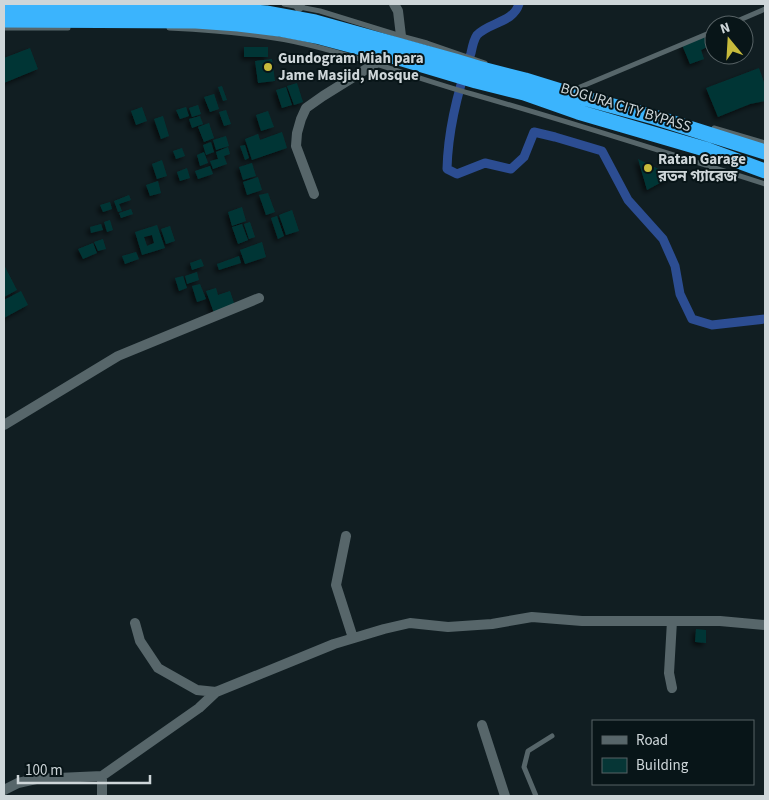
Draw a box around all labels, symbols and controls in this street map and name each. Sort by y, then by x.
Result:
north arrow [704,15,754,65]
text: N [718,18,733,40]
place label: Gundogram Miah para Jame Masjid, Mosque [278,48,424,86]
marker: Gundogram Miah para Jame Masjid, Mosque [262,61,274,73]
street label: BOGURA CITY BYPASS [558,78,694,137]
place label: Ratan Garage রতন গ্যারেজ [657,149,746,187]
marker: Ratan Garage রতন গ্যারেজ [642,162,654,174]
legend [592,720,754,785]
text: Road [636,730,668,751]
scale bar [18,752,150,784]
text: Building [636,755,689,776]
text: 100 m [25,760,63,781]

